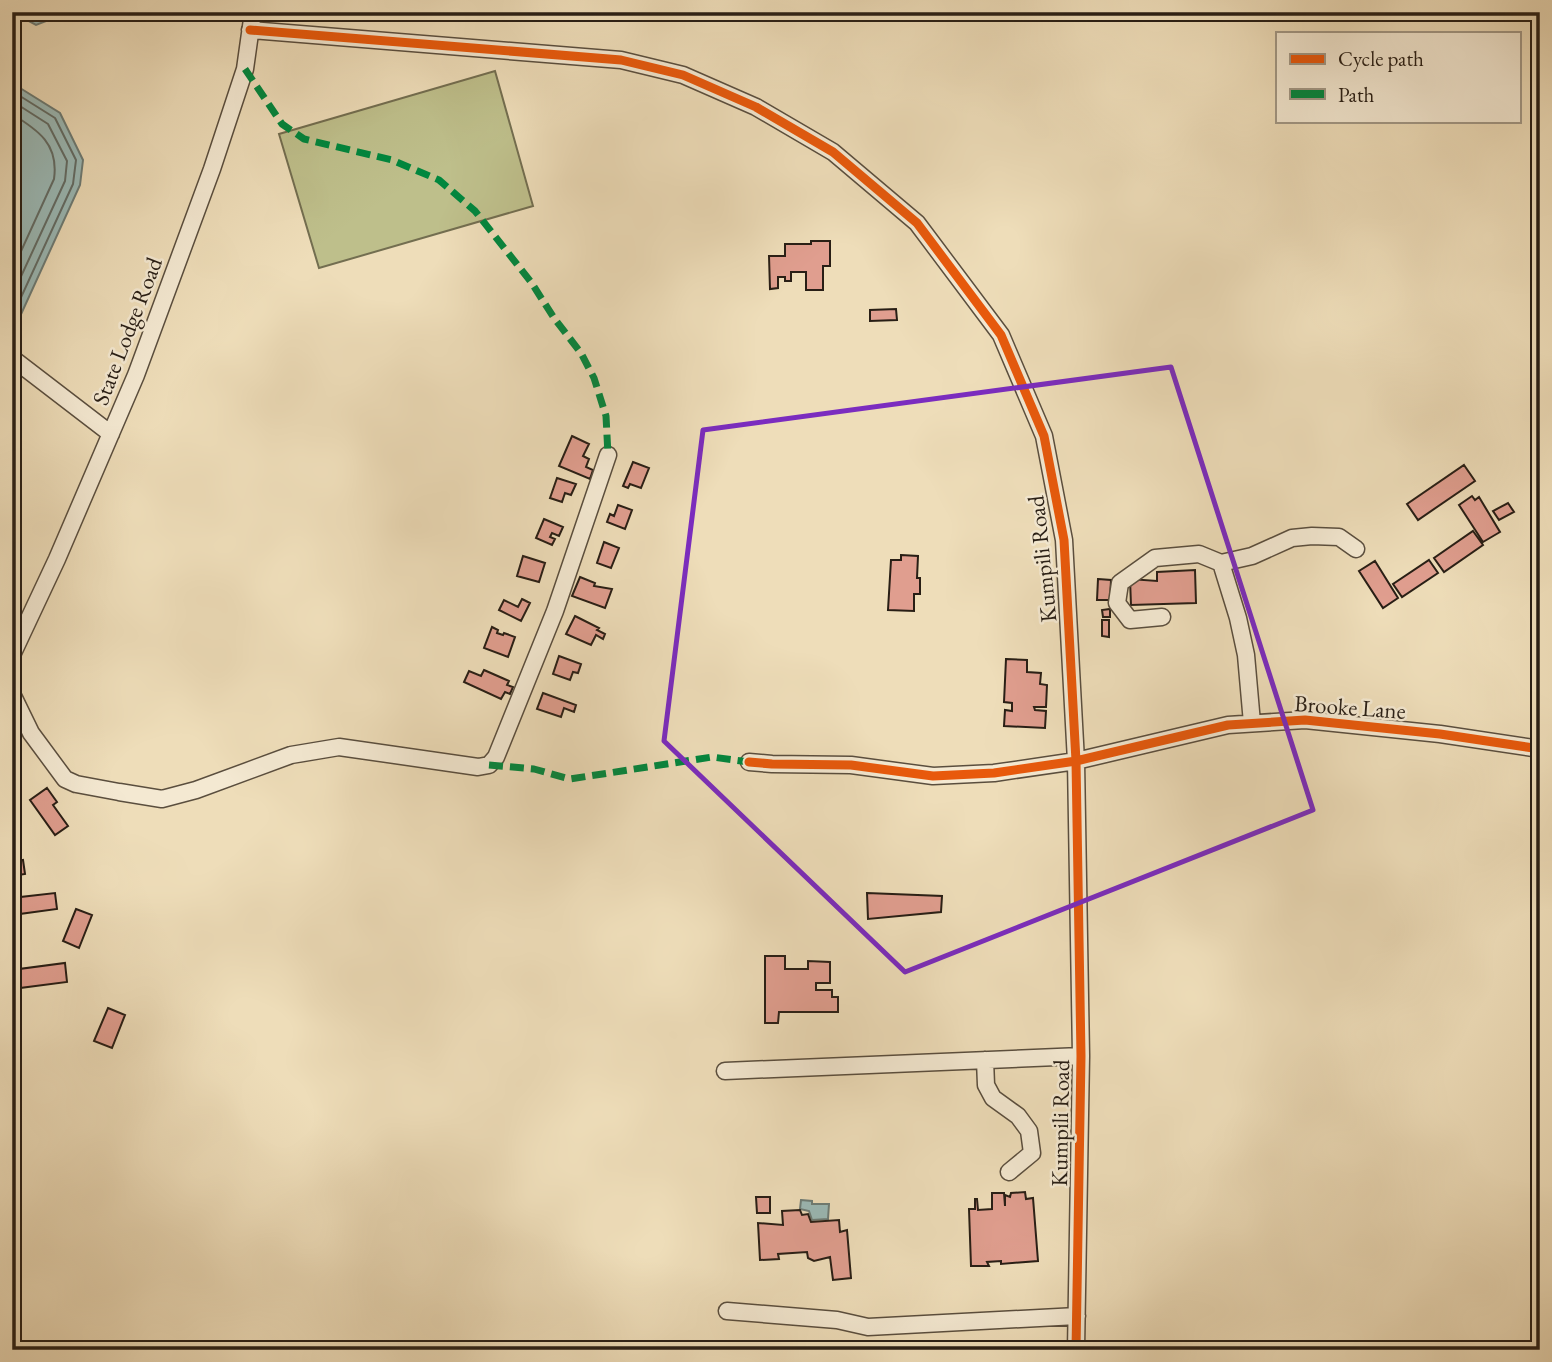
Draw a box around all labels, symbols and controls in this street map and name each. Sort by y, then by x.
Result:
legend [1276,32,1520,122]
text: Cycle path [1338,45,1424,72]
text: Path [1338,81,1375,108]
street label: State Lodge Road [85,252,169,409]
street label: Kumpili Road [1020,494,1064,624]
street label: Brooke Lane [1293,688,1407,726]
street label: Kumpili Road [1044,1059,1076,1187]

